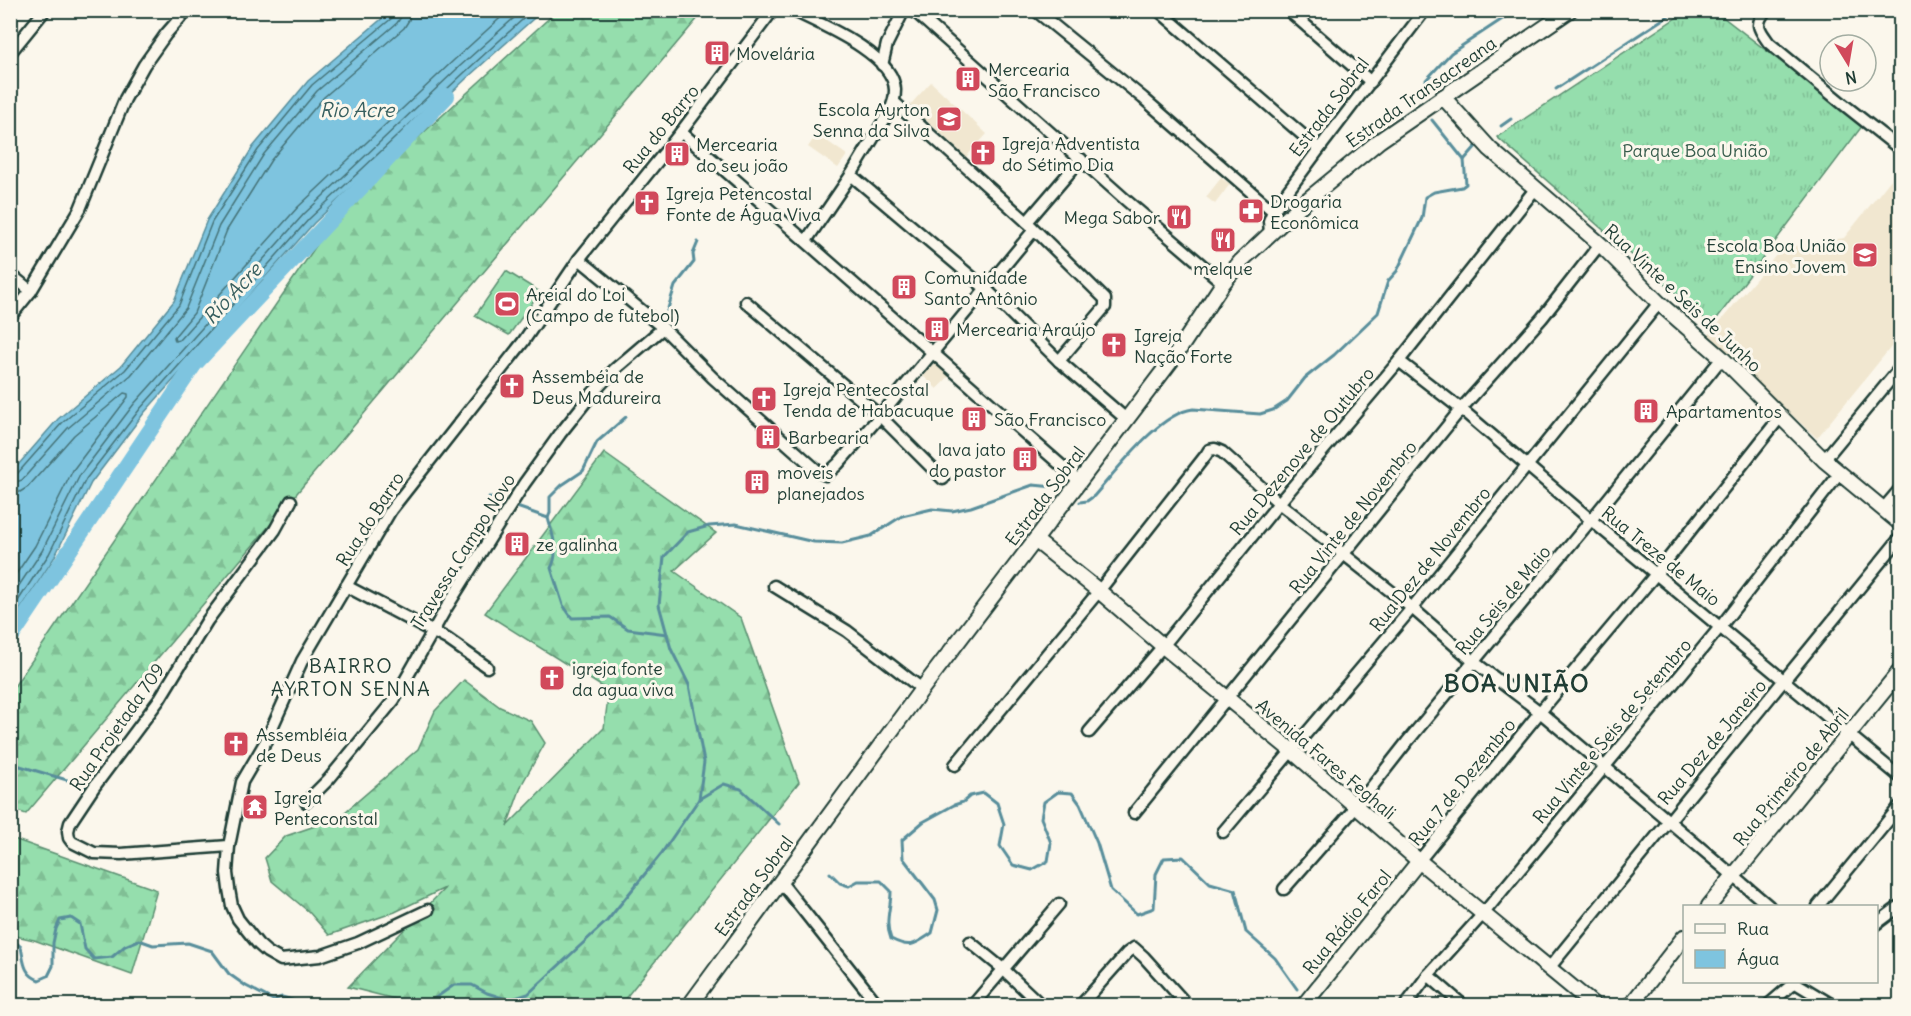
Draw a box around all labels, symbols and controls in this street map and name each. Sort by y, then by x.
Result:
street label: Estrada Transacreana [1341,31,1501,153]
north arrow [1818,33,1878,93]
building icon: Movelária [702,38,732,68]
place label: Movelária [736,42,815,65]
street label: Estrada Sobral [1284,53,1374,161]
place label: Mercearia São Francisco [988,58,1100,102]
building icon: Mercearia São Francisco [953,64,983,94]
text: N [1844,67,1858,89]
street label: Rua do Barro [618,80,704,178]
water label: Rio Acre [320,97,395,122]
place label: Escola Ayrton Senna da Silva [813,98,930,142]
school or university icon: Escola Ayrton Senna da Silva [934,104,964,134]
place label: Igreja Adventista do Sétimo Dia [1002,132,1140,176]
place label: Mercearia do seu joão [696,133,788,177]
church icon: Igreja Adventista do Sétimo Dia [968,138,998,168]
building icon: Mercearia do seu joão [662,139,692,169]
park label: Parque Boa União [1622,139,1768,162]
place label: Igreja Petencostal Fonte de Água Viva [666,182,821,226]
church icon: Igreja Petencostal Fonte de Água Viva [632,188,662,218]
place label: Drogaria Econômica [1270,190,1359,234]
pharmacy icon: Drogaria Econômica [1236,196,1266,226]
restaurant icon: Mega Sabor [1164,202,1194,232]
place label: Mega Sabor [1064,206,1161,229]
street label: Rua Vinte e Seis de Junho [1599,219,1767,377]
restaurant icon: melque [1208,225,1238,255]
place label: Escola Boa União Ensino Jovem [1706,234,1846,278]
school or university icon: Escola Boa União Ensino Jovem [1850,240,1880,270]
water label: Río Acre [197,256,267,329]
place label: melque [1193,257,1253,280]
place label: Comunidade Santo Antônio [924,266,1038,310]
building icon: Comunidade Santo Antônio [889,272,919,302]
place label: Areial do Loi (Campo de futebol) [526,283,680,327]
sports icon: Areial do Loi (Campo de futebol) [492,289,522,319]
building icon: Mercearia Araújo [922,314,952,344]
place label: Mercearia Araújo [956,318,1096,341]
place label: Igreja Nação Forte [1134,324,1233,368]
church icon: Igreja Nação Forte [1099,330,1129,360]
street label: Rua Dezenove de Outubro [1225,362,1379,540]
place label: Assembéia de Deus Madureira [532,365,661,409]
church icon: Assembéia de Deus Madureira [497,371,527,401]
place label: Igreja Pentecostal Tenda de Habacuque [783,378,954,422]
church icon: Igreja Pentecostal Tenda de Habacuque [749,384,779,414]
building icon: Apartamentos [1631,396,1661,426]
place label: Apartamentos [1666,400,1782,423]
building icon: São Francisco [959,404,989,434]
place label: São Francisco [994,408,1106,431]
building icon: Barbearia [753,422,783,452]
place label: Barbearia [788,426,869,449]
street label: Rua Vinte de Novembro [1284,436,1422,598]
place label: lava jato do pastor [929,438,1007,482]
street label: Estrada Sobral [1000,442,1090,550]
building icon: lava jato do pastor [1010,444,1040,474]
place label: moveis planejados [777,461,865,505]
street label: Rua do Barro [331,467,409,571]
building icon: moveis planejados [742,467,772,497]
street label: Travessa Campo Novo [406,469,520,633]
street label: Rua Dez de Novembro [1364,482,1496,636]
street label: Rua Treze de Maio [1597,501,1725,611]
building icon: ze galinha [502,529,532,559]
place label: ze galinha [536,533,618,556]
street label: Rua Seis de Maio [1451,541,1555,659]
street label: Rua Vinte e Seis de Setembro [1528,634,1696,828]
district label: BAIRRO AYRTON SENNA [271,653,431,701]
place label: igreja fonte da agua viva [572,657,674,701]
street label: Rua Projetada 709 [64,659,170,795]
church icon: igreja fonte da agua viva [537,663,567,693]
district label: BOA UNIÃO [1444,668,1590,698]
street label: Rua Dez de Janeiro [1653,674,1771,810]
street label: Avenida Fares Feghali [1251,694,1401,824]
street label: Rua Primeiro de Abril [1728,703,1854,851]
street label: Rua 7 de Dezembro [1404,714,1520,850]
place label: Assembléia de Deus [256,723,347,767]
church icon: Assembléia de Deus [221,729,251,759]
place label: Igreja Penteconstal [274,786,378,830]
temple icon: Igreja Penteconstal [240,792,270,822]
street label: Estrada Sobral [710,831,798,941]
street label: Rua Rádio Farol [1298,865,1396,979]
legend [1683,905,1878,983]
text: Rua [1737,917,1769,940]
text: Água [1737,947,1779,970]

